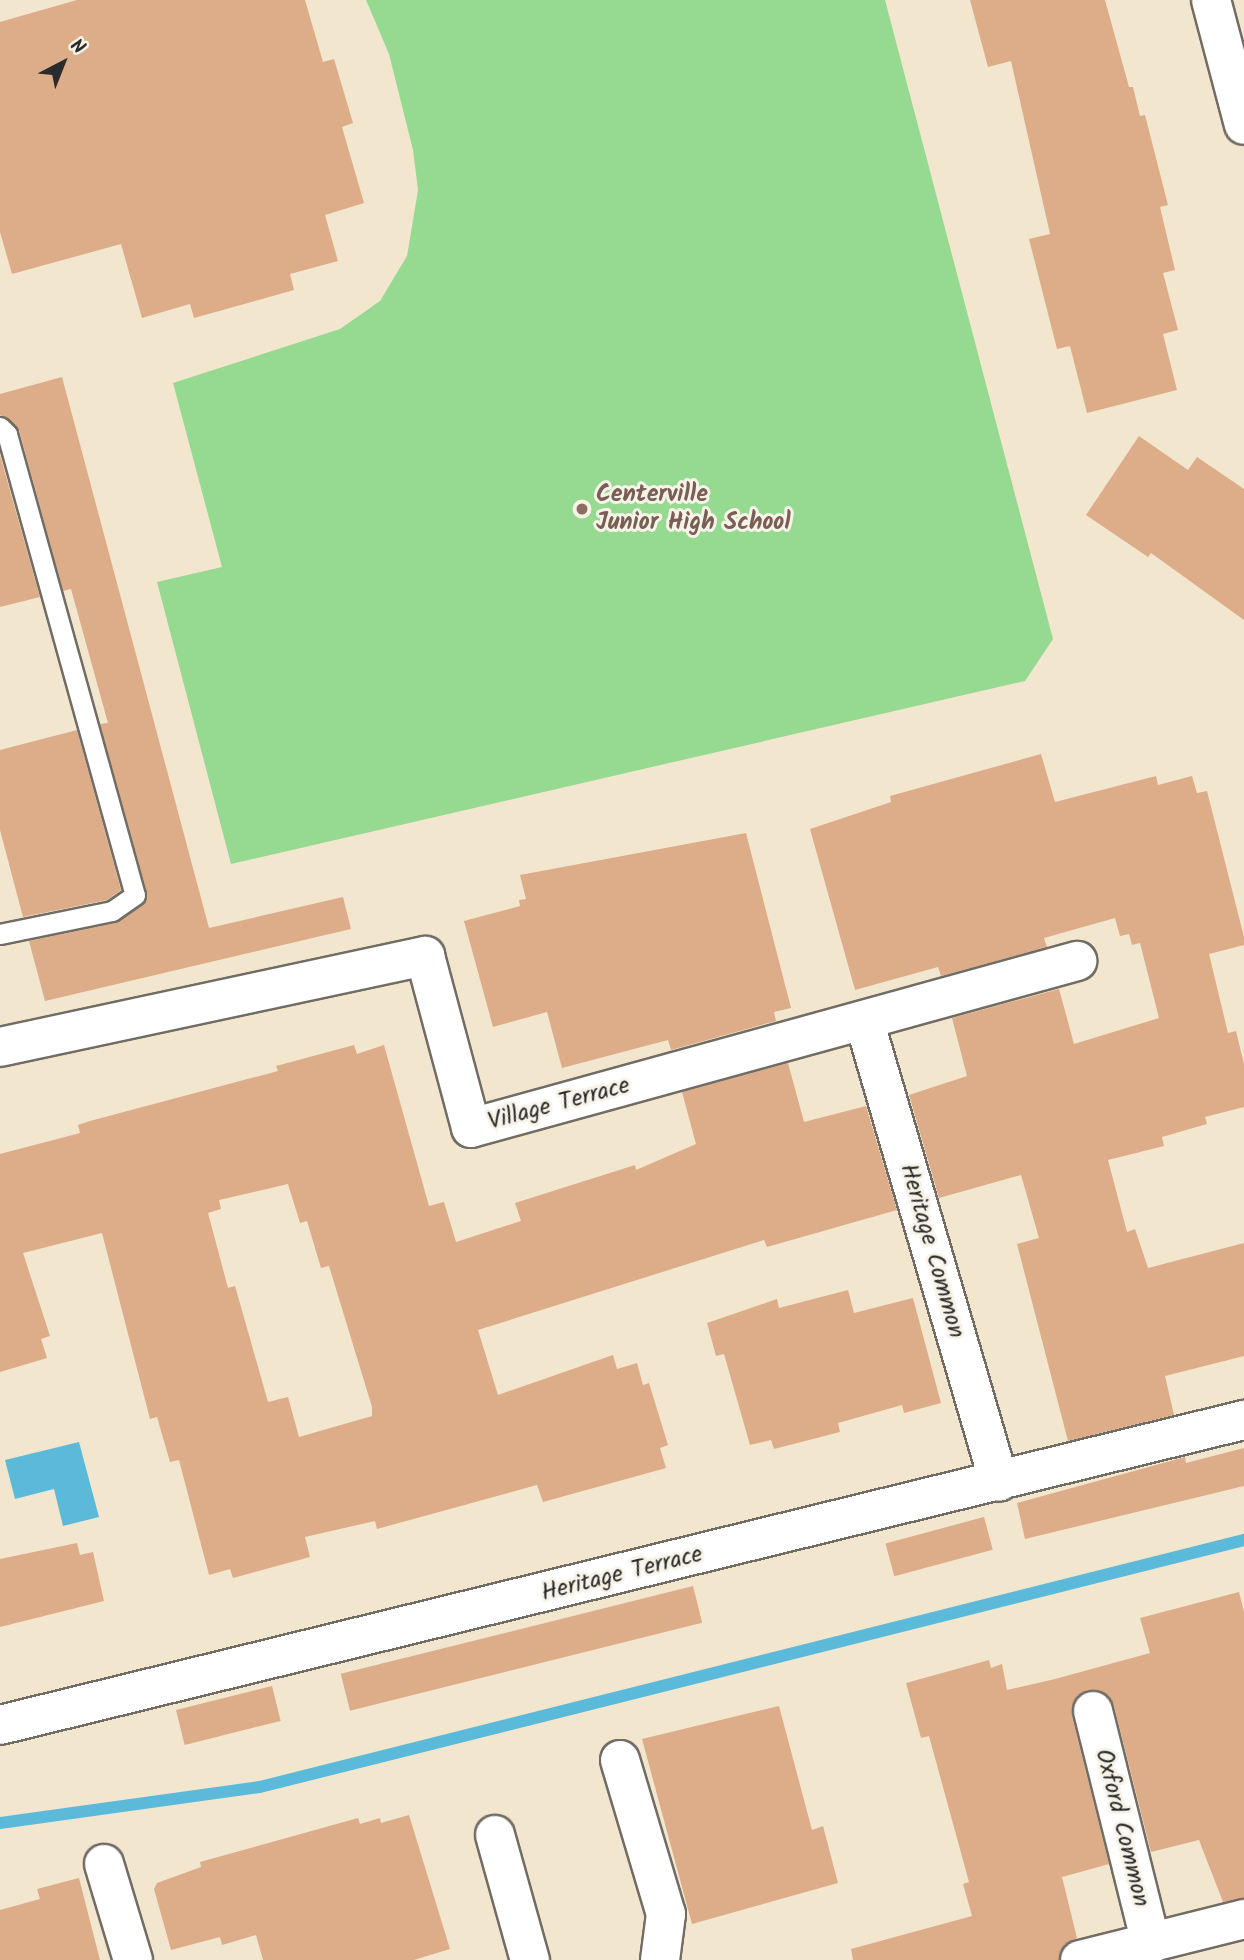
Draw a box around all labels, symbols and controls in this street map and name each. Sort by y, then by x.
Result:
north arrow [28,28,98,98]
text: N [63,32,92,63]
place label: Centerville Junior High School [596,481,791,537]
marker: Centerville Junior High School [574,501,590,517]
street label: Village Terrace [485,1071,633,1137]
street label: Heritage Common [893,1161,971,1341]
street label: Heritage Terrace [538,1540,706,1608]
street label: Oxford Common [1088,1746,1156,1910]

